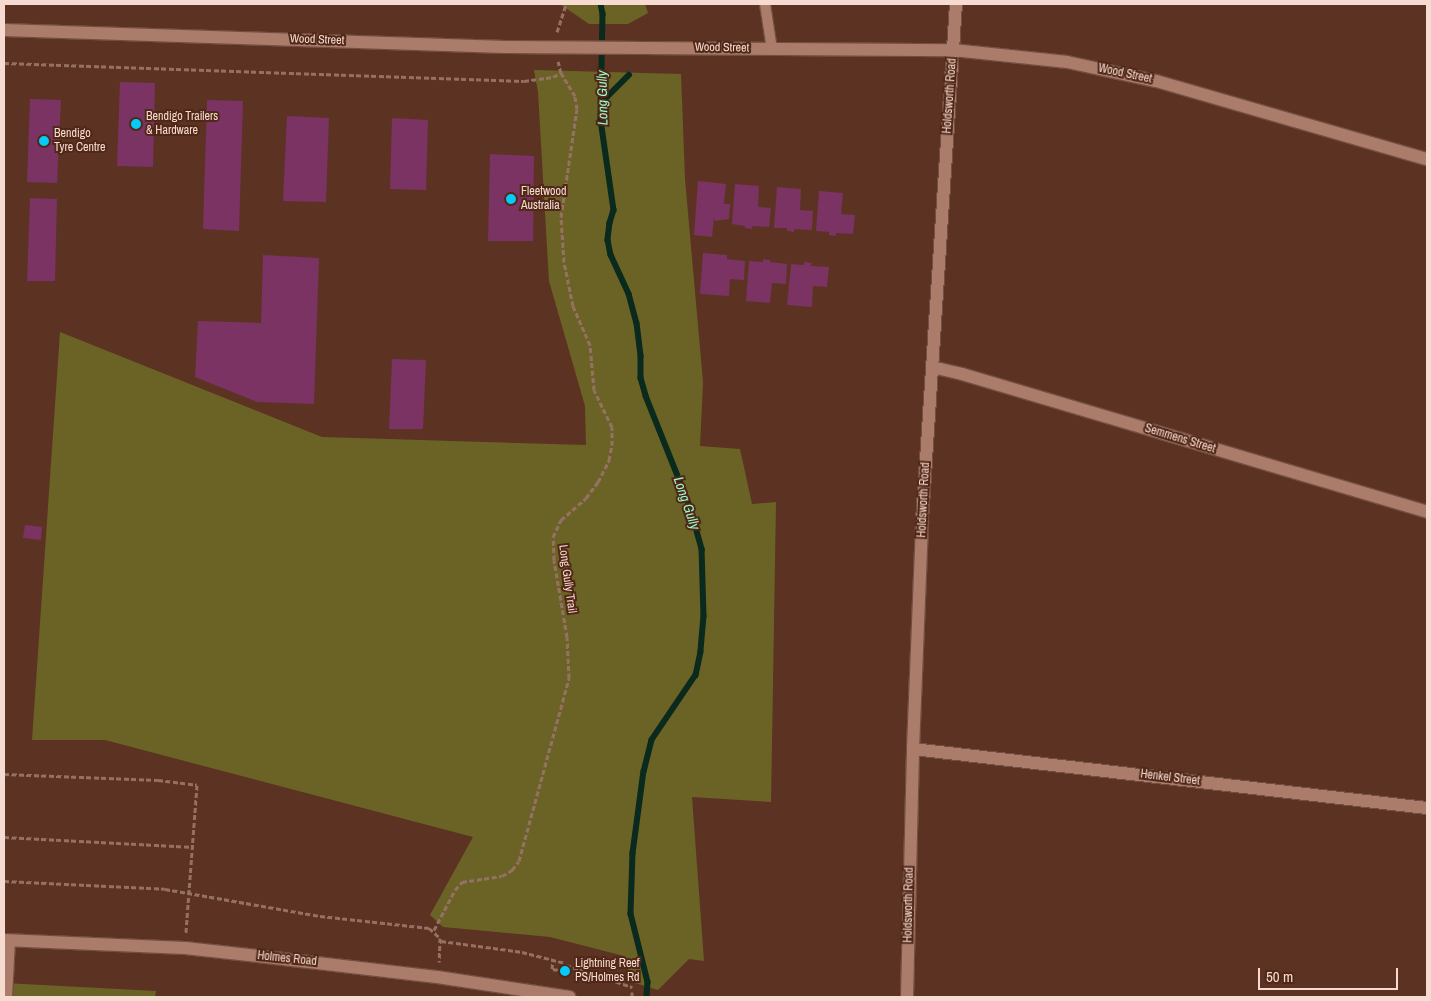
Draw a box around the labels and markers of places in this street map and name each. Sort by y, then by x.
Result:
place label: Bendigo Trailers & Hardware [146,110,218,138]
marker: Bendigo Trailers & Hardware [130,118,142,130]
place label: Bendigo Tyre Centre [54,127,105,155]
marker: Bendigo Tyre Centre [38,135,50,147]
place label: Fleetwood Australia [521,185,566,213]
marker: Fleetwood Australia [505,193,517,205]
place label: Lightning Reef PS/Holmes Rd [575,957,640,985]
marker: Lightning Reef PS/Holmes Rd [559,965,571,977]

